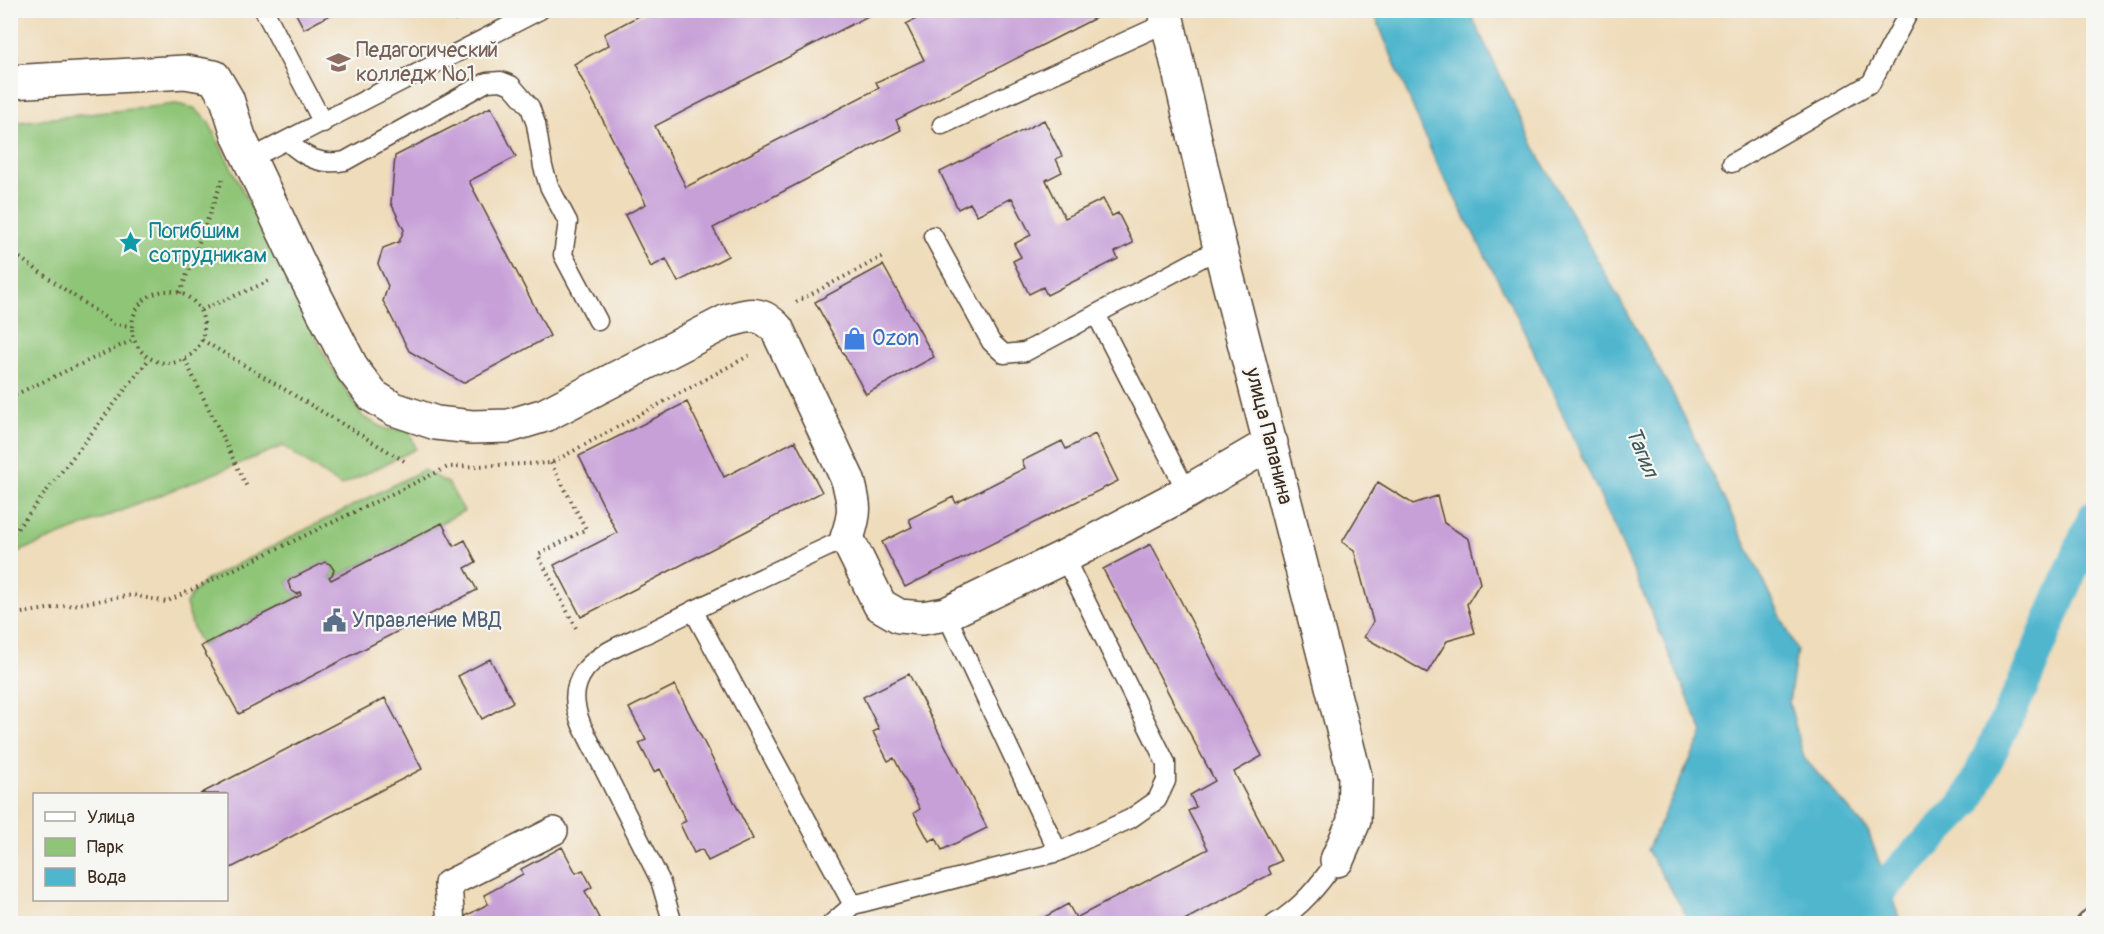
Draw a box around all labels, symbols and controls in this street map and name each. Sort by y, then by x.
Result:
place label: Педагогический колледж №1 [356,37,498,88]
school or university icon: Педагогический колледж №1 [325,49,351,75]
place label: Погибшим сотрудникам [149,218,267,269]
place icon: Погибшим сотрудникам [118,230,144,256]
shop icon: Ozon [841,325,867,351]
place label: Ozon [872,325,919,352]
street label: улица Папанина [1239,364,1299,507]
water label: Тагил [1619,423,1666,483]
public building icon: Управление МВД [321,607,347,633]
place label: Управление МВД [352,607,501,634]
legend [33,793,228,901]
text: Улица [87,806,135,829]
text: Парк [87,836,124,859]
text: Вода [87,866,126,889]

